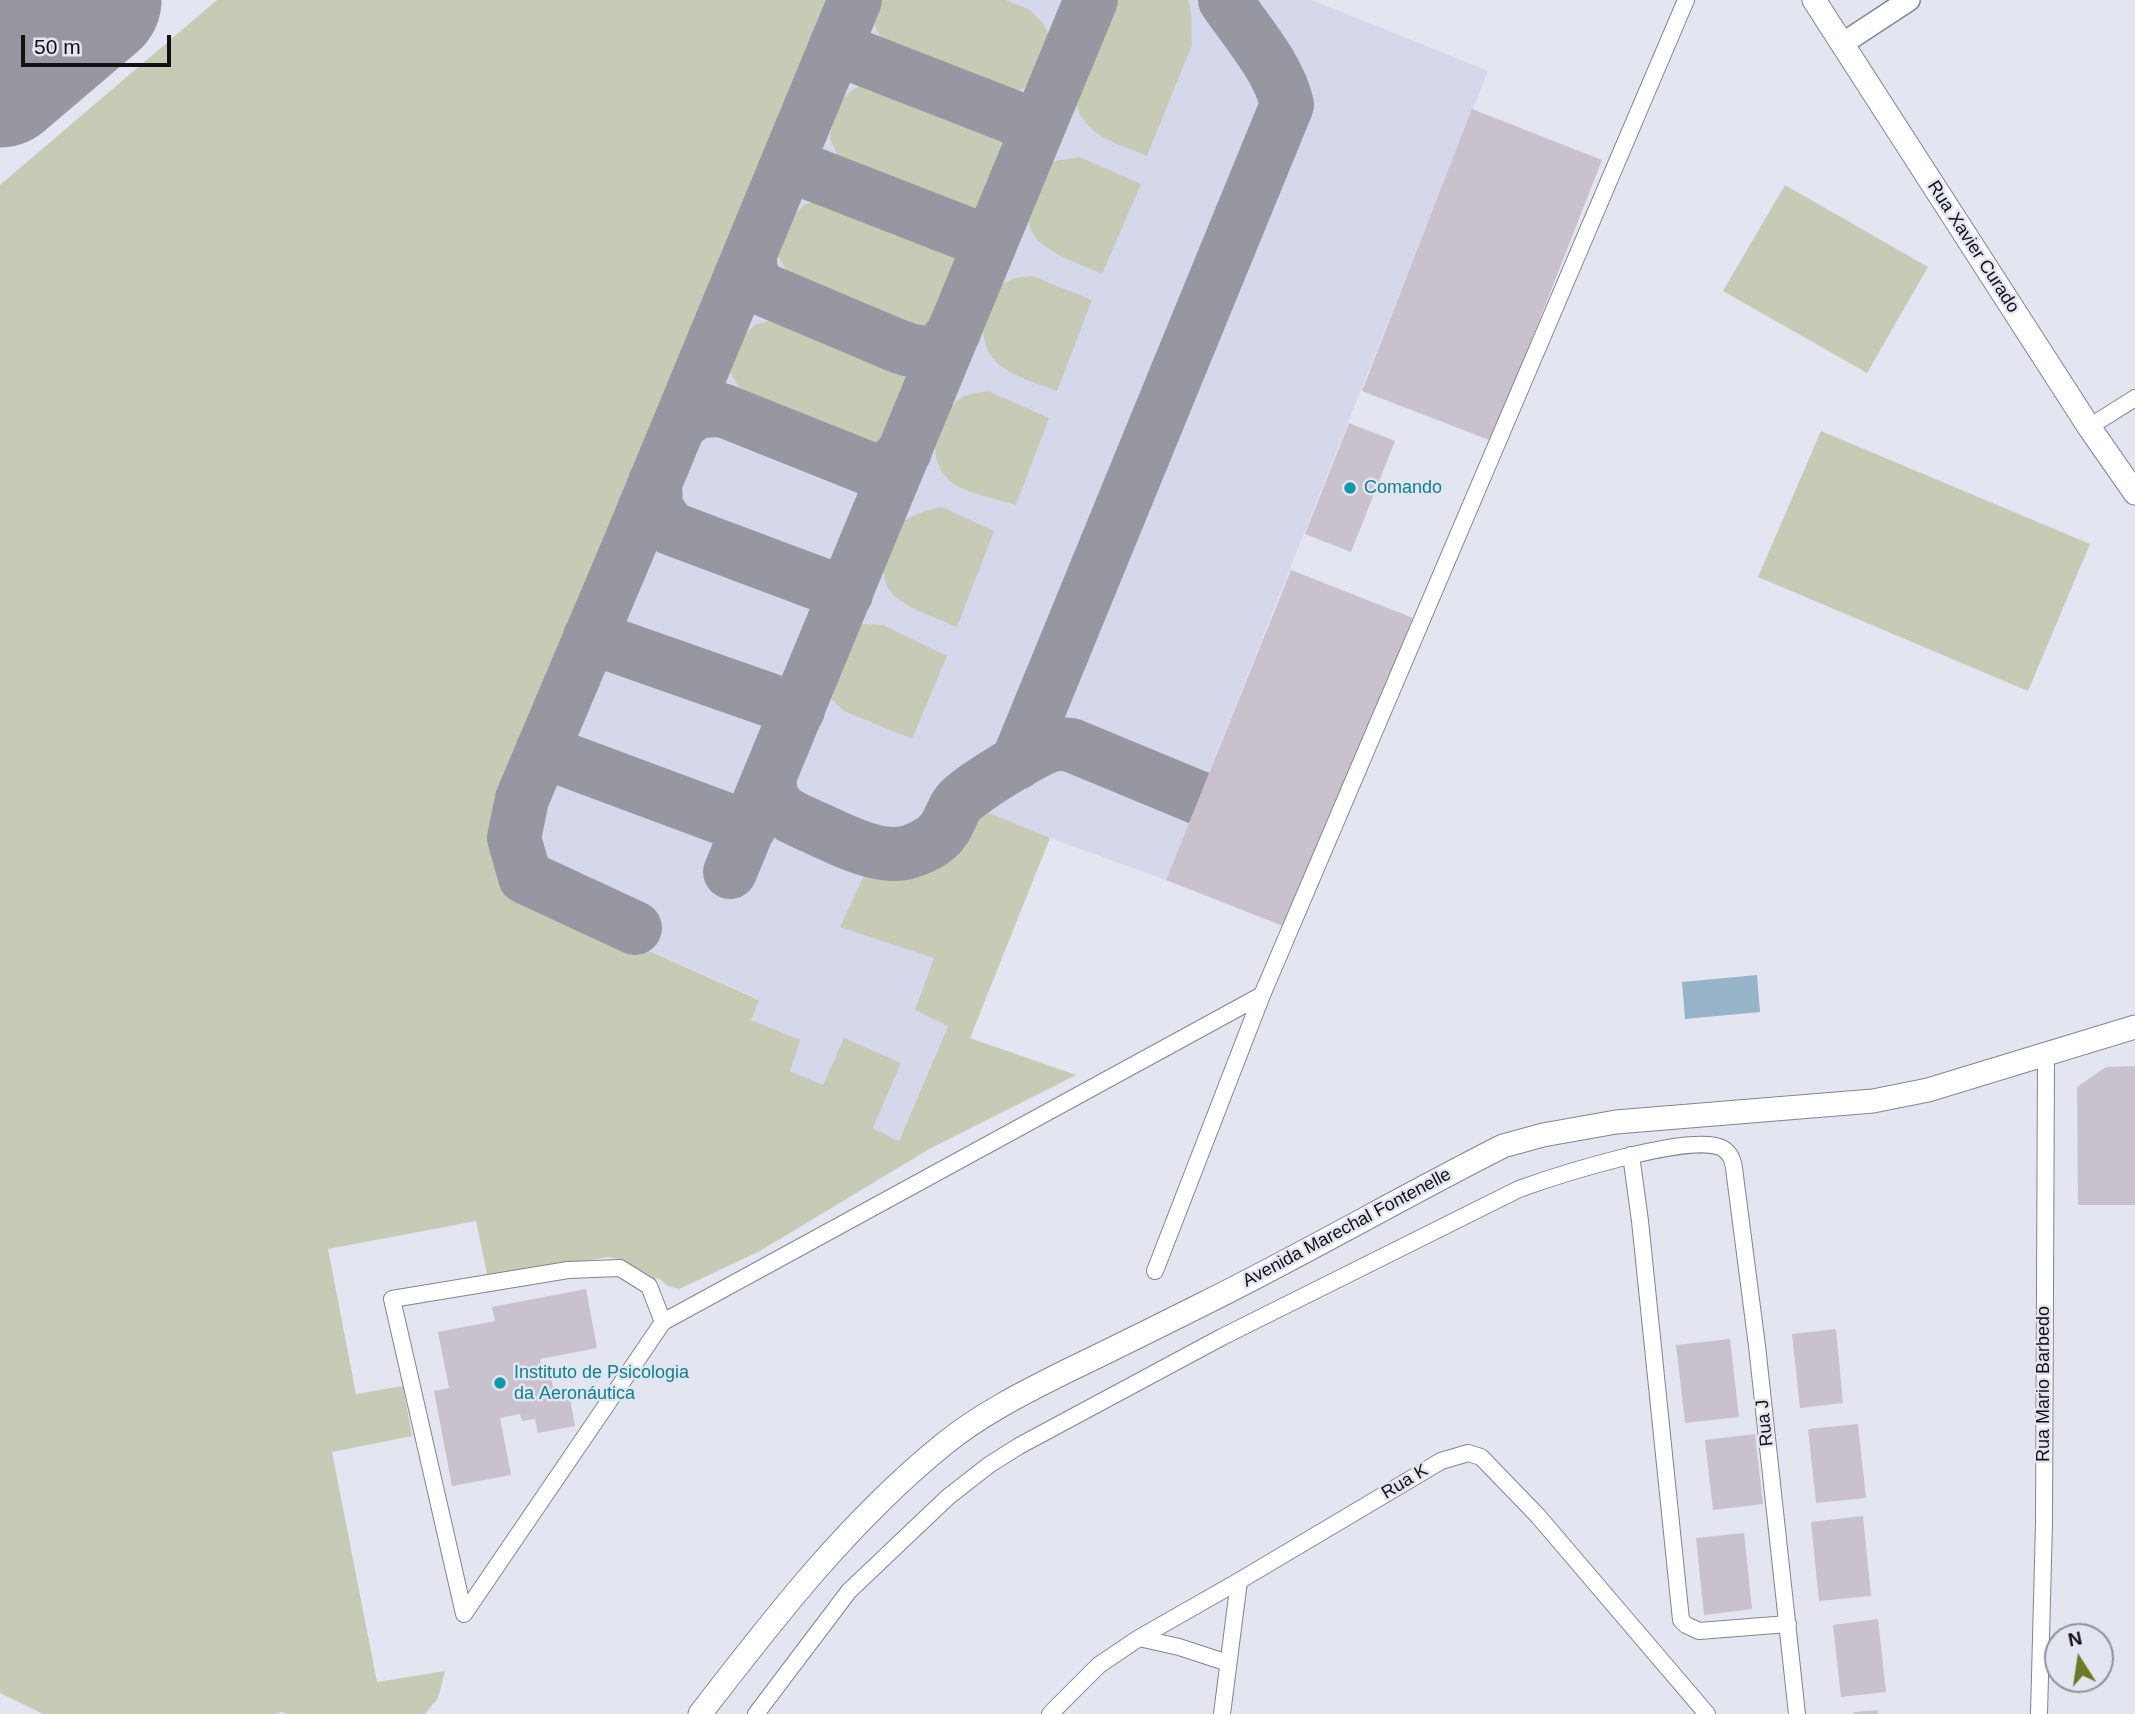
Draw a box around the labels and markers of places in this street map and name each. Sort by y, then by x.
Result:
place label: Comando [1364,477,1442,499]
marker: Comando [1342,480,1358,496]
place label: Instituto de Psicologia da Aeronáutica [514,1362,689,1404]
marker: Instituto de Psicologia da Aeronáutica [492,1375,508,1391]

